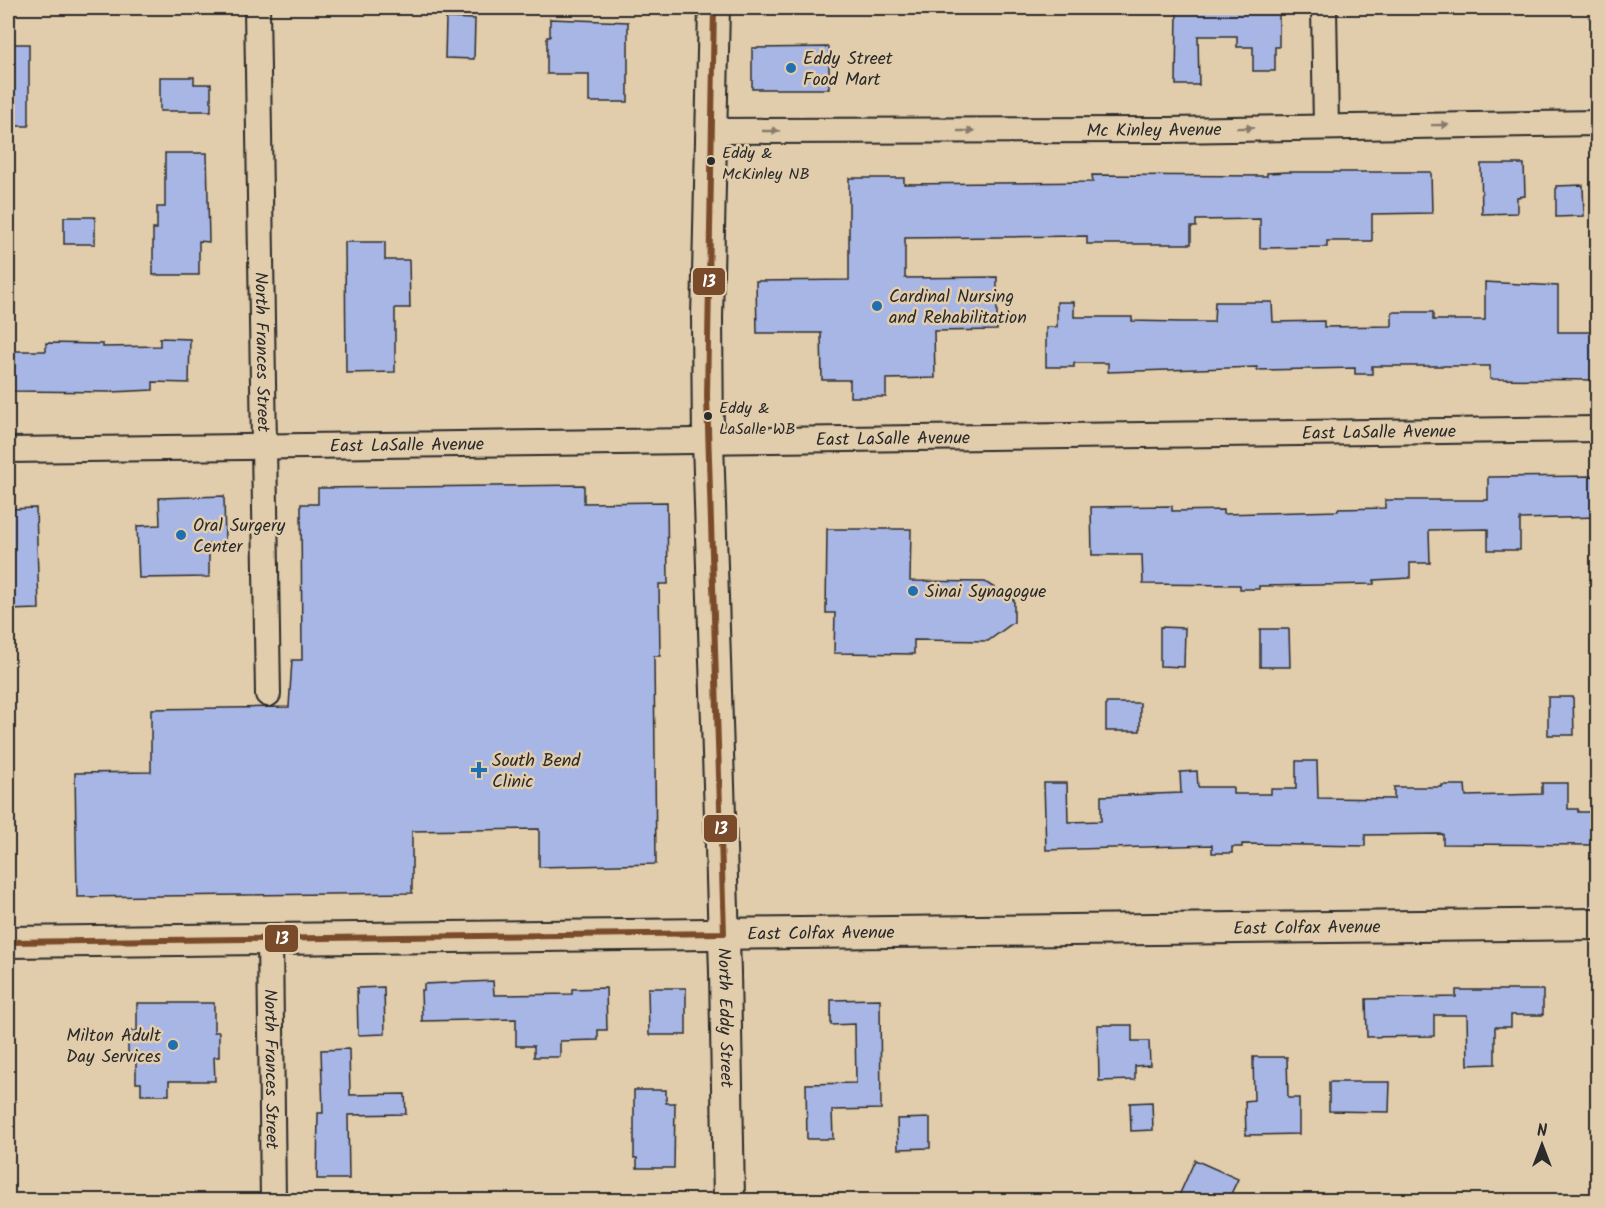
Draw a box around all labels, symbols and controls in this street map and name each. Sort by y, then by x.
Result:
place label: Eddy Street Food Mart [803,45,894,95]
marker: Eddy Street Food Mart [784,61,798,75]
street label: Mc Kinley Avenue [1086,116,1222,146]
one-way arrow [1430,120,1449,130]
one-way arrow [1235,124,1254,133]
one-way arrow [761,126,780,136]
one-way arrow [956,126,975,136]
place label: Eddy & McKinley NB [722,141,810,187]
marker: Eddy & McKinley NB [705,155,717,167]
line badge: 13 [692,267,726,296]
text: 13 [702,270,716,295]
street label: North Frances Street [245,272,277,433]
place label: Cardinal Nursing and Rehabilitation [889,283,1027,333]
marker: Cardinal Nursing and Rehabilitation [870,299,884,313]
place label: Eddy & LaSalle WB [719,396,795,442]
marker: Eddy & LaSalle WB [702,410,714,422]
street label: East LaSalle Avenue [1302,418,1456,449]
street label: East LaSalle Avenue [816,424,970,455]
street label: East LaSalle Avenue [330,431,484,462]
place label: Oral Surgery Center [193,512,286,562]
marker: Oral Surgery Center [174,528,188,542]
place label: Sinai Synagogue [925,578,1046,607]
marker: Sinai Synagogue [906,584,920,598]
place label: South Bend Clinic [492,747,581,797]
marker: South Bend Clinic [470,761,488,779]
line badge: 13 [703,814,738,843]
text: 13 [714,817,728,842]
street label: East Colfax Avenue [1233,913,1381,944]
street label: East Colfax Avenue [747,919,895,950]
line badge: 13 [264,924,299,953]
text: 13 [275,927,289,952]
street label: North Eddy Street [708,947,740,1089]
street label: North Frances Street [255,989,285,1150]
place label: Milton Adult Day Services [66,1022,162,1072]
marker: Milton Adult Day Services [166,1038,180,1052]
north arrow [1512,1115,1572,1175]
text: N [1537,1119,1547,1144]

